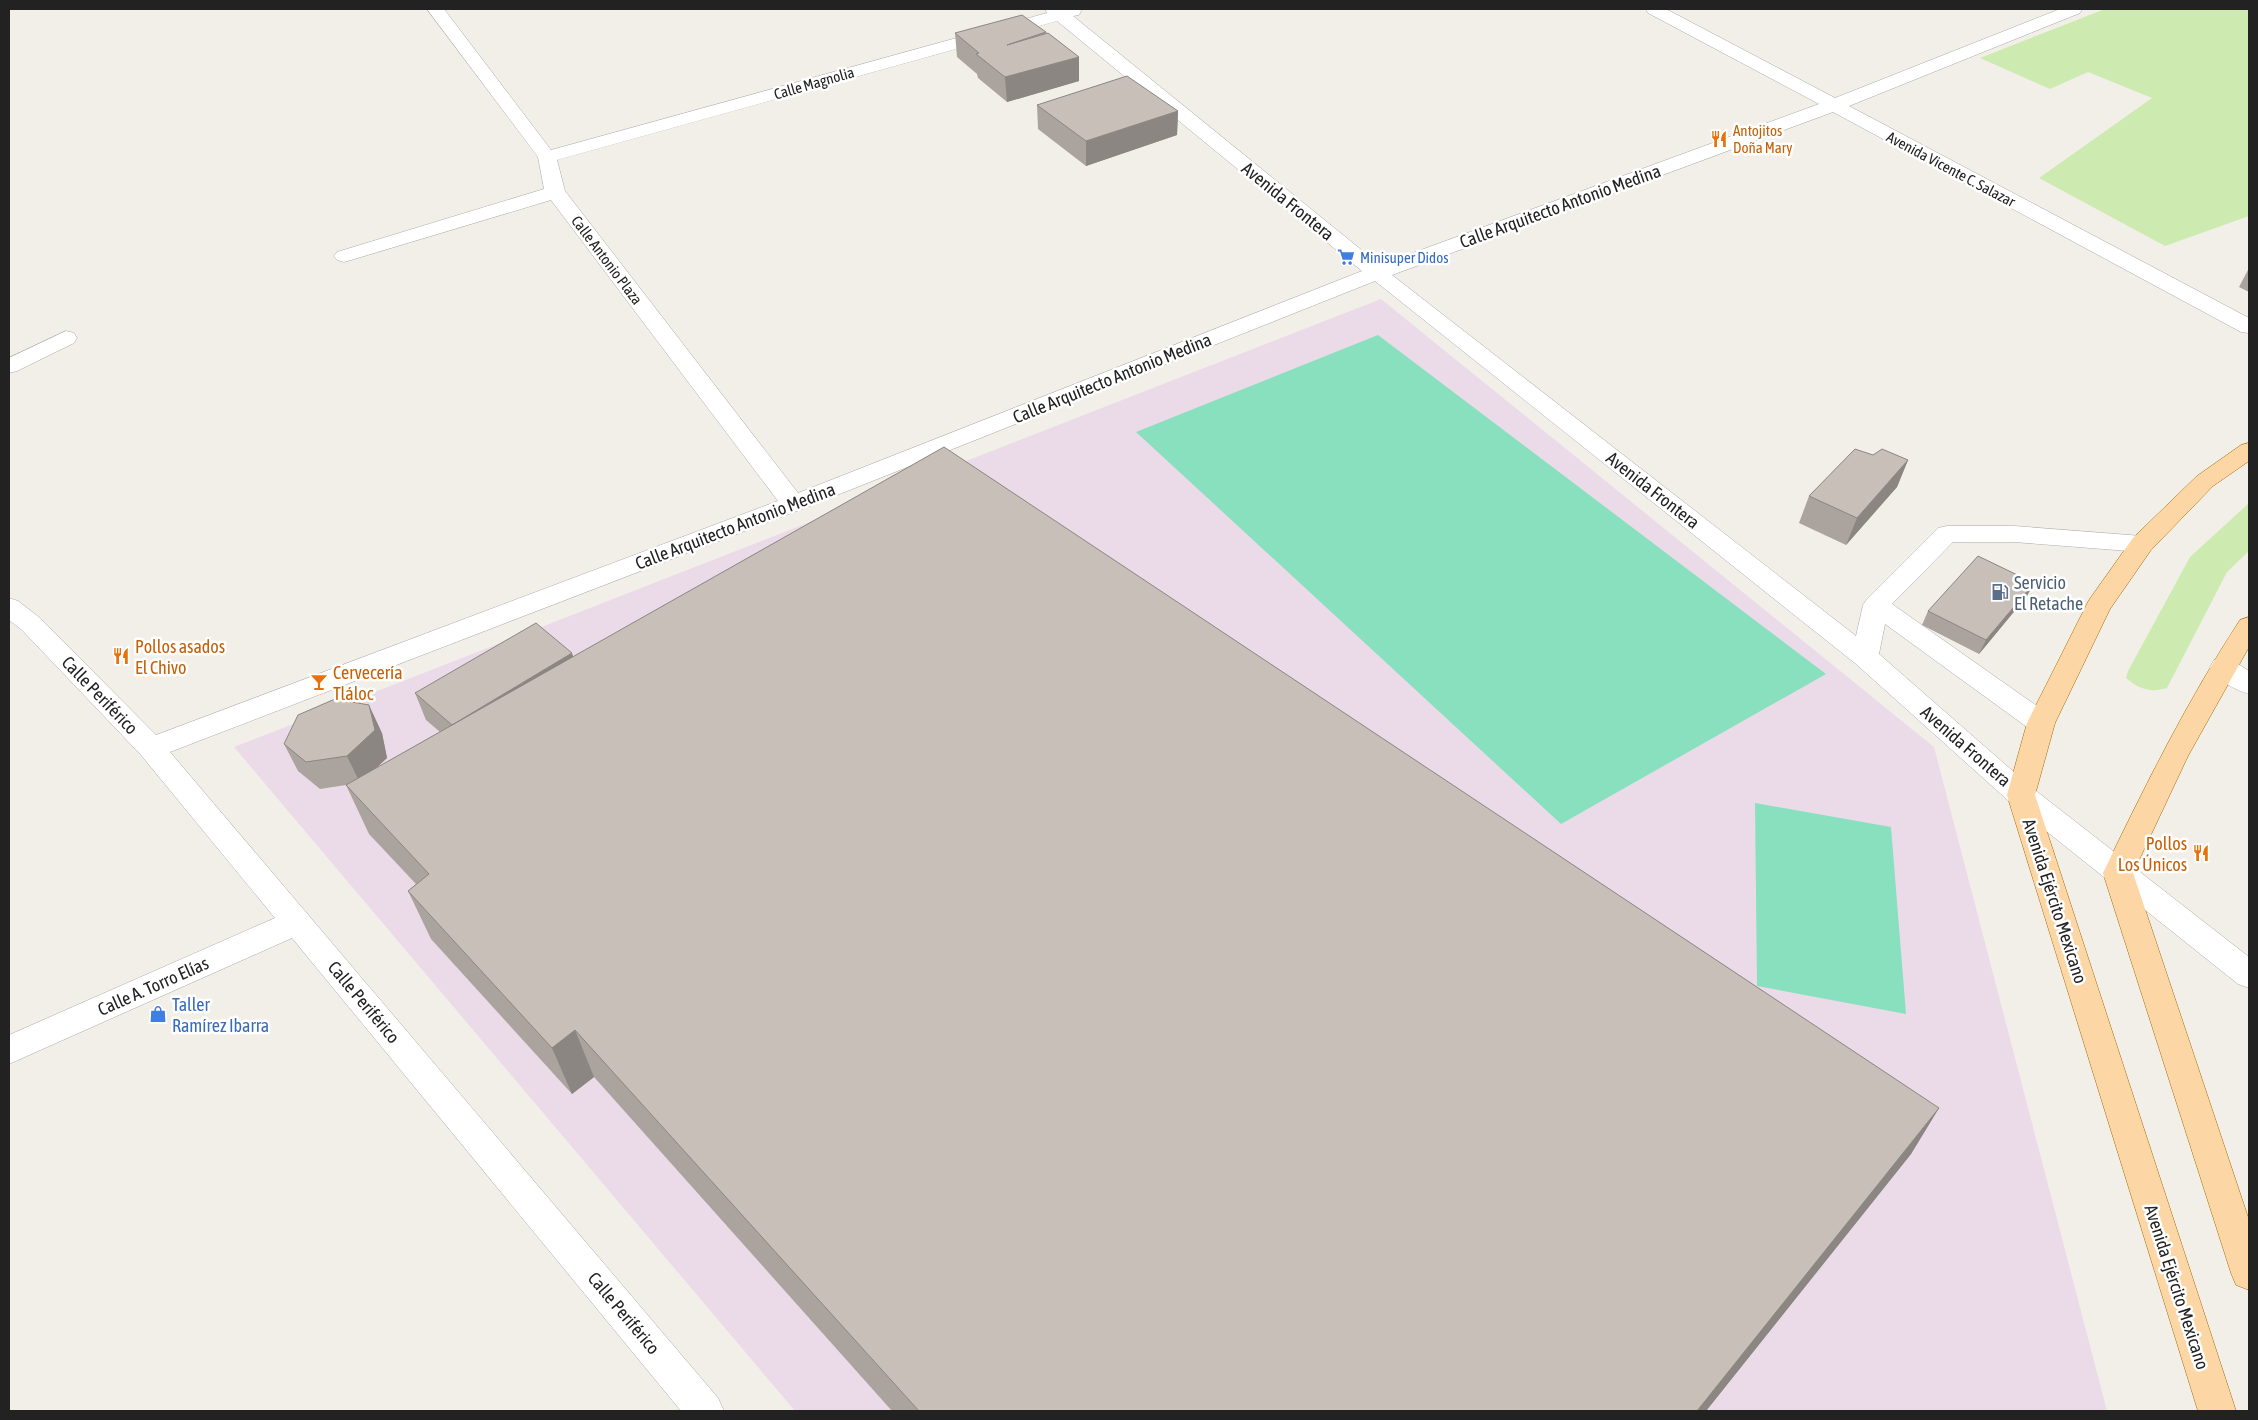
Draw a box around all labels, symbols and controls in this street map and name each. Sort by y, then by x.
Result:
street label: Calle Magnolia [772,63,856,103]
place label: Antojitos Doña Mary [1733,122,1792,156]
street label: Avenida Vicente C. Salazar [1884,128,2019,210]
restaurant icon: Antojitos Doña Mary [1709,129,1729,149]
street label: Avenida Frontera [1238,157,1338,245]
street label: Calle Arquitecto Antonio Medina [1457,160,1663,252]
street label: Calle Antonio Plaza [568,212,646,308]
supermarket icon: Minisuper Didos [1336,247,1356,267]
place label: Minisuper Didos [1360,249,1448,266]
street label: Calle Arquitecto Antonio Medina [1010,328,1214,428]
street label: Avenida Frontera [1602,447,1704,533]
street label: Calle Arquitecto Antonio Medina [632,478,838,574]
place label: Servicio El Retache [2014,572,2083,614]
fuel station icon: Servicio El Retache [1990,582,2010,602]
place label: Pollos asados El Chivo [135,636,225,678]
restaurant icon: Pollos asados El Chivo [111,646,131,666]
street label: Calle Periférico [58,652,142,738]
place label: Cervecería Tláloc [333,662,403,704]
bar icon: Cervecería Tláloc [309,672,329,692]
street label: Avenida Frontera [1917,701,2015,791]
street label: Avenida Ejército Mexicano [2018,816,2092,986]
place label: Pollos Los Únicos [2118,833,2187,875]
restaurant icon: Pollos Los Únicos [2191,843,2211,863]
street label: Calle A. Torro Elías [94,952,212,1020]
street label: Calle Periférico [324,957,404,1047]
place label: Taller Ramírez Ibarra [172,994,269,1036]
shop icon: Taller Ramírez Ibarra [148,1004,168,1024]
street label: Avenida Ejército Mexicano [2140,1202,2214,1372]
street label: Calle Periférico [584,1268,664,1358]

